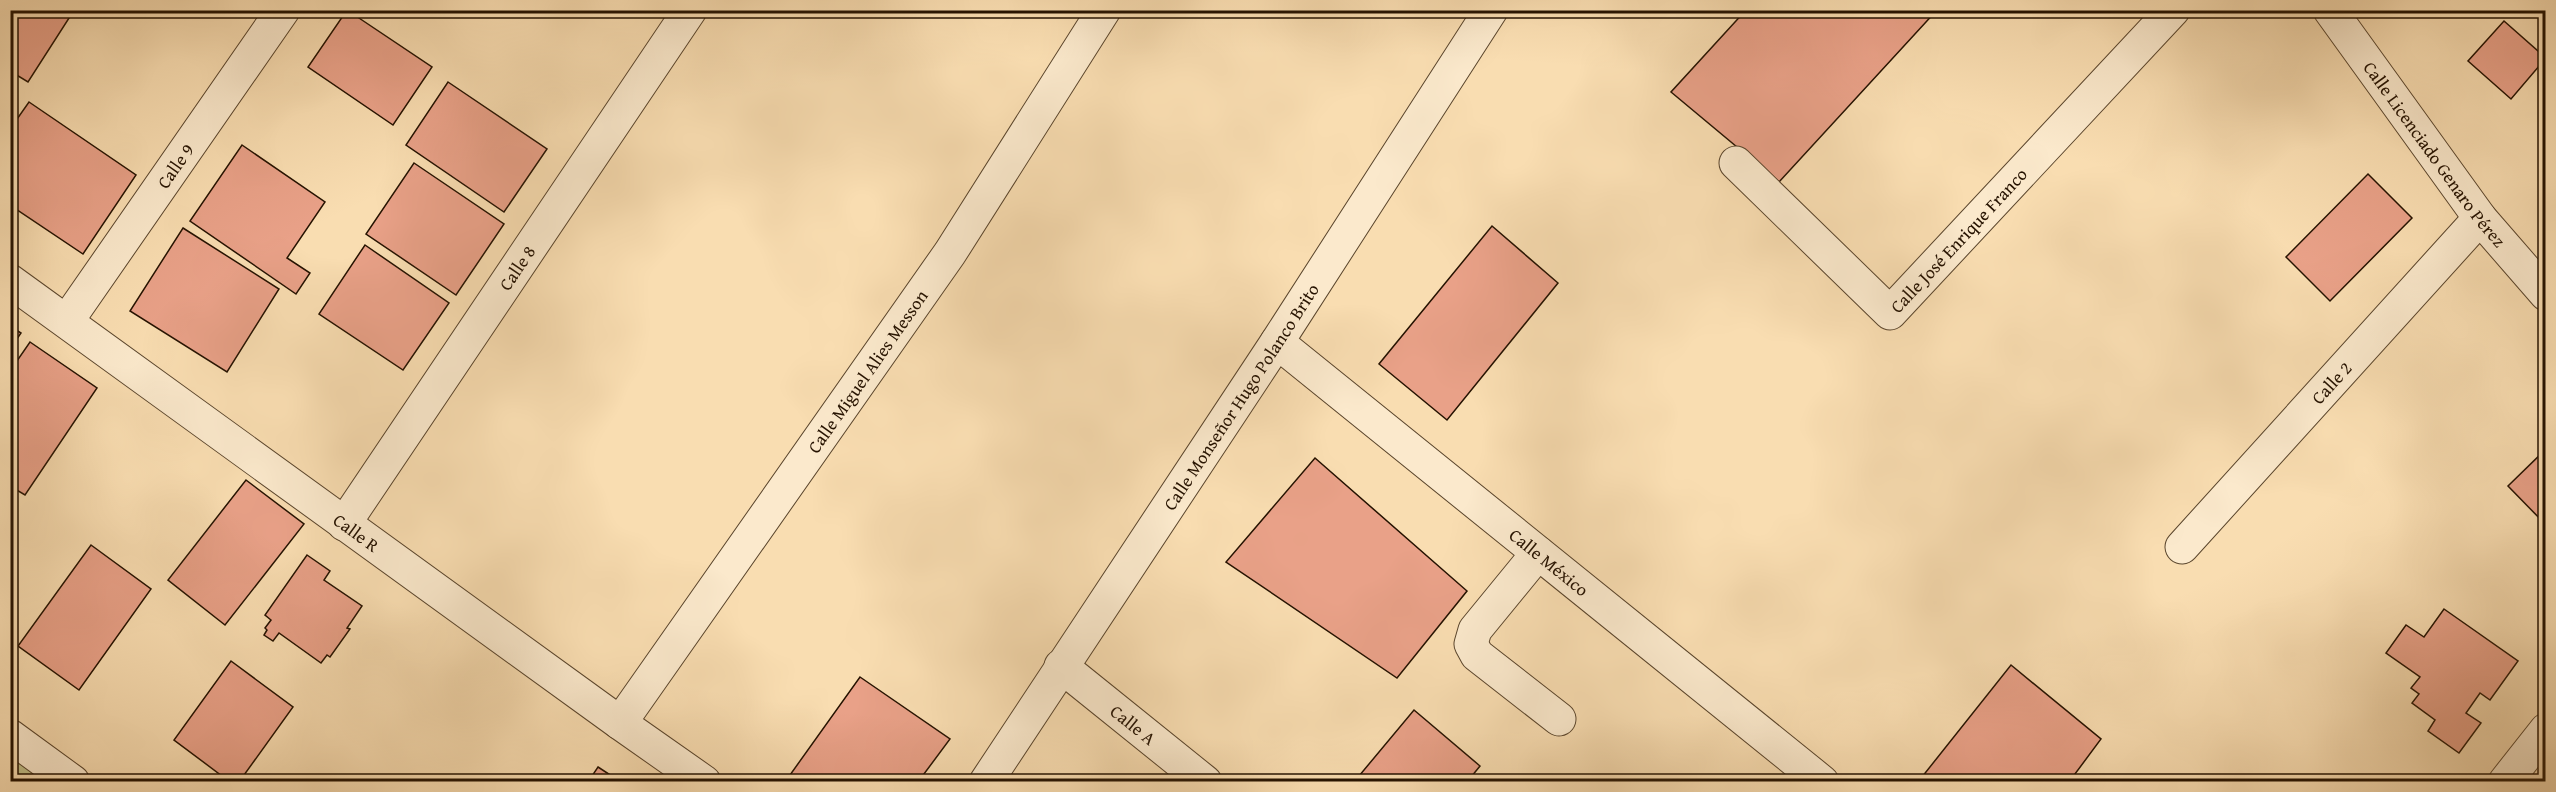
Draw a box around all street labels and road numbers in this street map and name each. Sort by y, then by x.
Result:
street label: Calle Licenciado Genaro Pérez [2357,55,2513,253]
street label: Calle 9 [150,138,200,194]
street label: Calle José Enrique Franco [1883,161,2033,319]
street label: Calle 8 [492,240,542,296]
street label: Calle Monseñor Hugo Polanco Brito [1156,278,1325,515]
street label: Calle Miguel Alies Messon [800,284,934,458]
street label: Calle 2 [2304,355,2358,410]
street label: Calle R [328,506,386,558]
street label: Calle México [1504,521,1595,602]
street label: Calle A [1105,698,1162,751]

